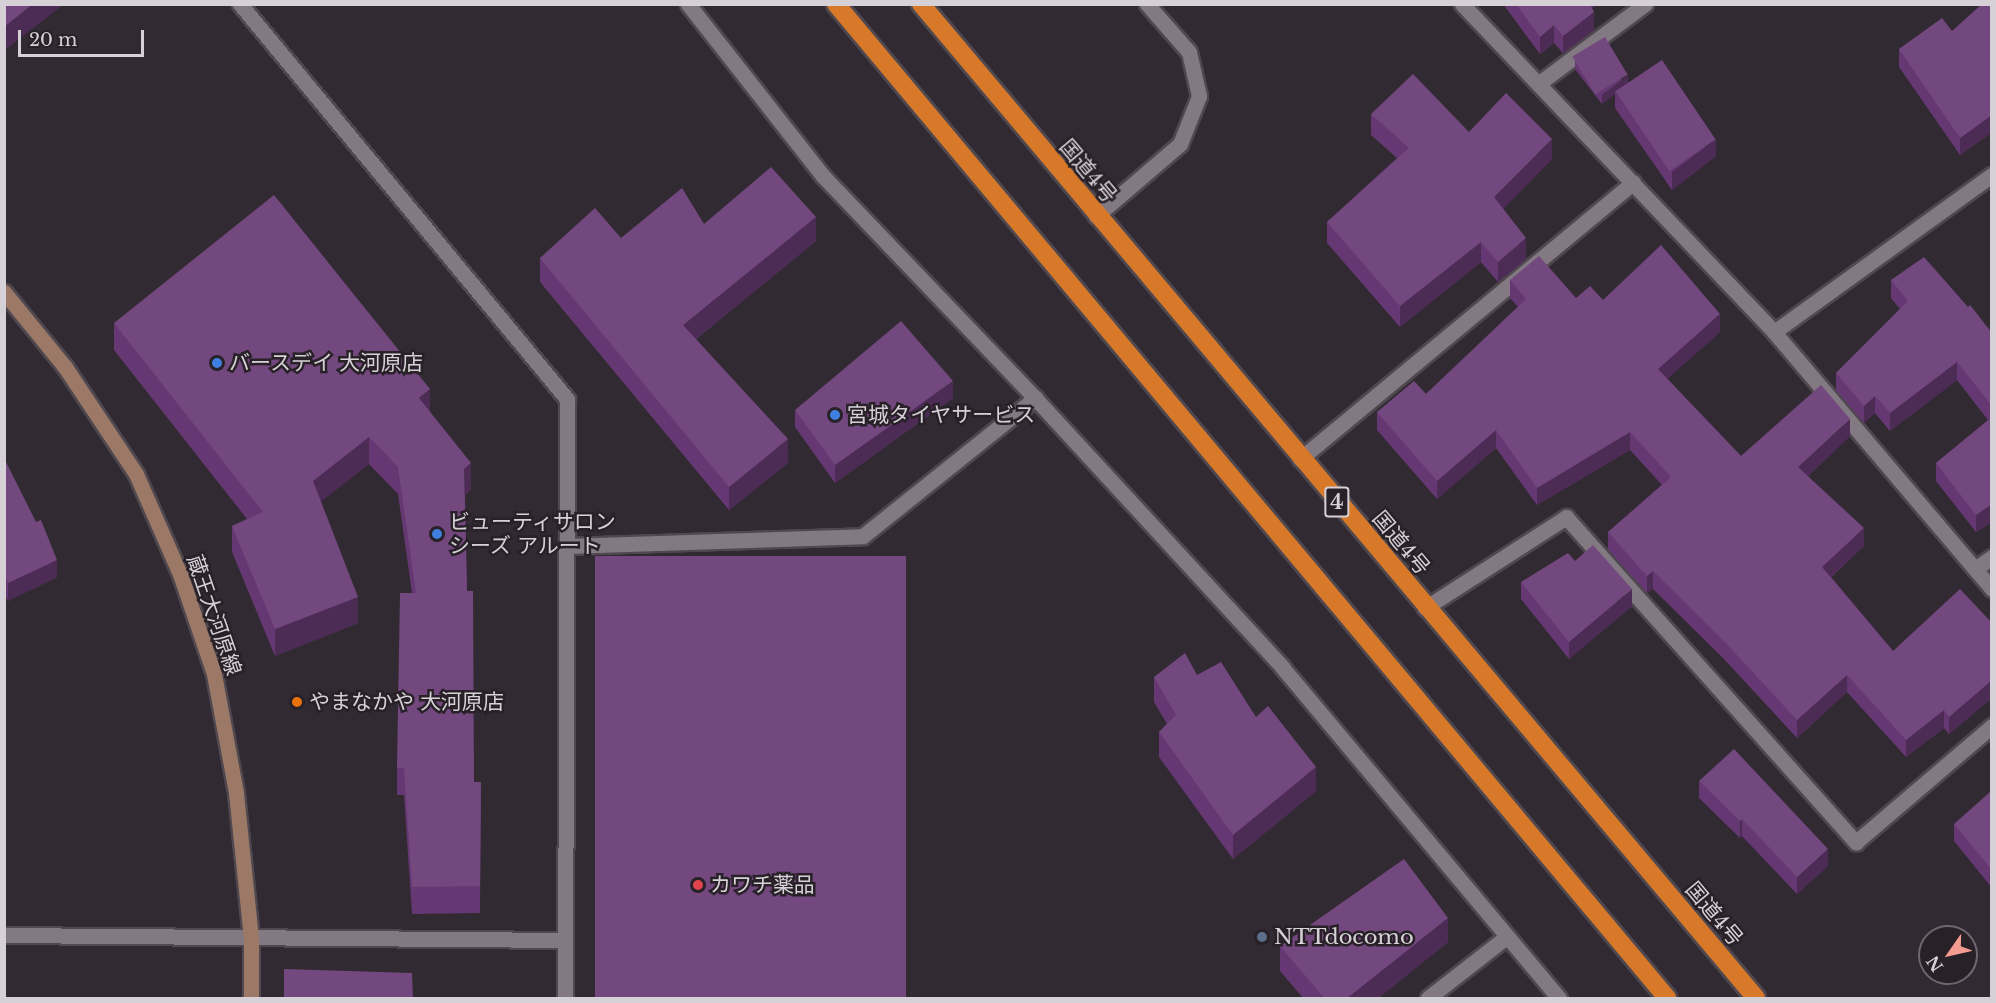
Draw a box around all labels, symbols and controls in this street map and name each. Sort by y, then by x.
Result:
scale bar [21,18,147,56]
text: 20 m [29,29,77,51]
street label: 国道4号 [1054,134,1122,208]
place label: バースデイ 大河原店 [229,350,424,376]
marker: バースデイ 大河原店 [210,356,224,370]
place label: 宮城タイヤサービス [847,402,1036,428]
marker: 宮城タイヤサービス [828,408,842,422]
road number: 4 [1324,485,1350,519]
street label: 国道4号 [1367,506,1435,580]
place label: ビューティサロン シーズ アルート [449,509,617,559]
marker: ビューティサロン シーズ アルート [430,527,444,541]
street label: 蔵王大河原線 [182,551,246,679]
place label: やまなかや 大河原店 [309,689,504,715]
marker: やまなかや 大河原店 [290,695,304,709]
place label: カワチ薬品 [710,872,815,898]
street label: 国道4号 [1680,877,1748,951]
marker: カワチ薬品 [691,878,705,892]
place label: NTTdocomo [1274,924,1414,950]
north arrow [1918,925,1978,985]
marker: NTTdocomo [1255,930,1269,944]
text: N [1922,952,1947,976]

